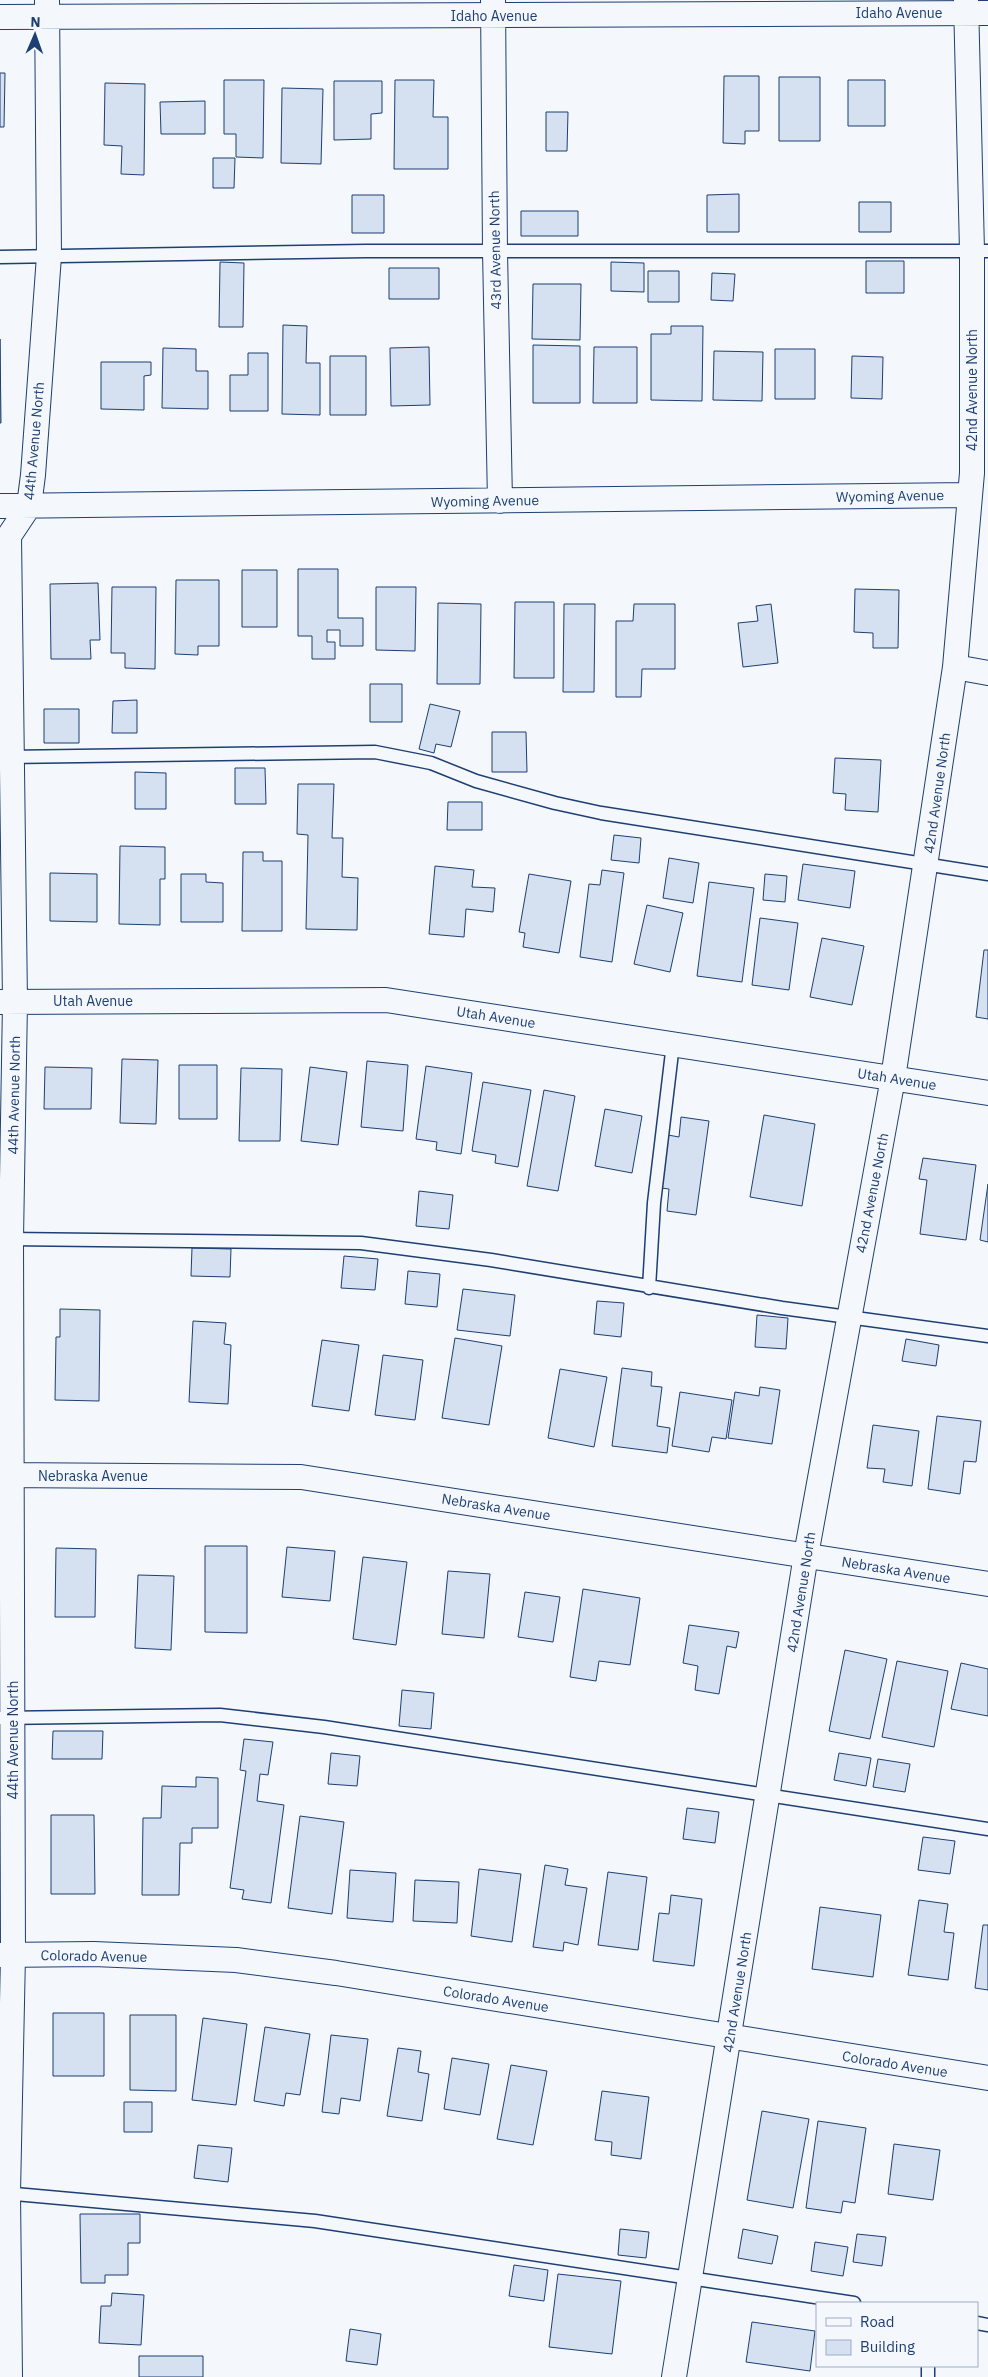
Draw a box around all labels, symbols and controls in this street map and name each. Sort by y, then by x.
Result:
street label: Idaho Avenue [856,4,943,22]
street label: Idaho Avenue [451,7,538,25]
north arrow [10,10,60,60]
text: N [30,13,41,31]
street label: 43rd Avenue North [485,190,505,310]
street label: 42nd Avenue North [963,329,981,451]
street label: 44th Avenue North [20,381,48,501]
street label: Wyoming Avenue [836,486,945,506]
street label: Wyoming Avenue [431,491,540,511]
street label: 42nd Avenue North [920,731,954,855]
street label: Utah Avenue [53,992,133,1010]
street label: Utah Avenue [455,1002,537,1032]
street label: 44th Avenue North [4,1035,24,1155]
street label: Utah Avenue [856,1064,938,1094]
street label: 42nd Avenue North [852,1131,892,1255]
street label: Nebraska Avenue [38,1467,148,1485]
street label: Nebraska Avenue [440,1490,552,1525]
street label: 42nd Avenue North [783,1530,819,1654]
street label: Nebraska Avenue [840,1553,952,1588]
street label: 44th Avenue North [4,1681,22,1799]
street label: 42nd Avenue North [719,1930,755,2054]
street label: Colorado Avenue [40,1946,148,1966]
street label: Colorado Avenue [442,1982,550,2016]
street label: Colorado Avenue [841,2047,949,2081]
legend [816,2302,978,2367]
text: Road [860,2312,895,2331]
text: Building [860,2337,915,2356]

